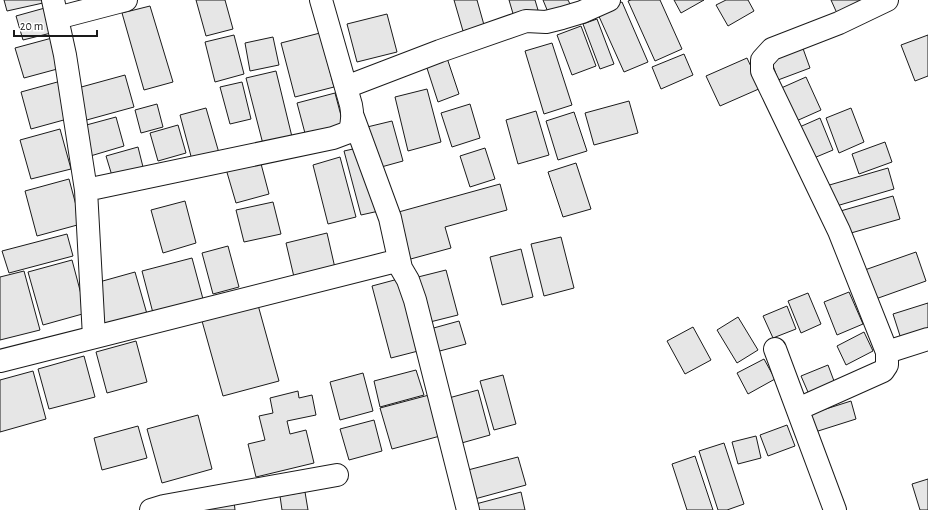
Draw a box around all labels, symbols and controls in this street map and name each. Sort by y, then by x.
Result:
scale bar [14,12,97,38]
text: 20 m [20,20,43,32]

